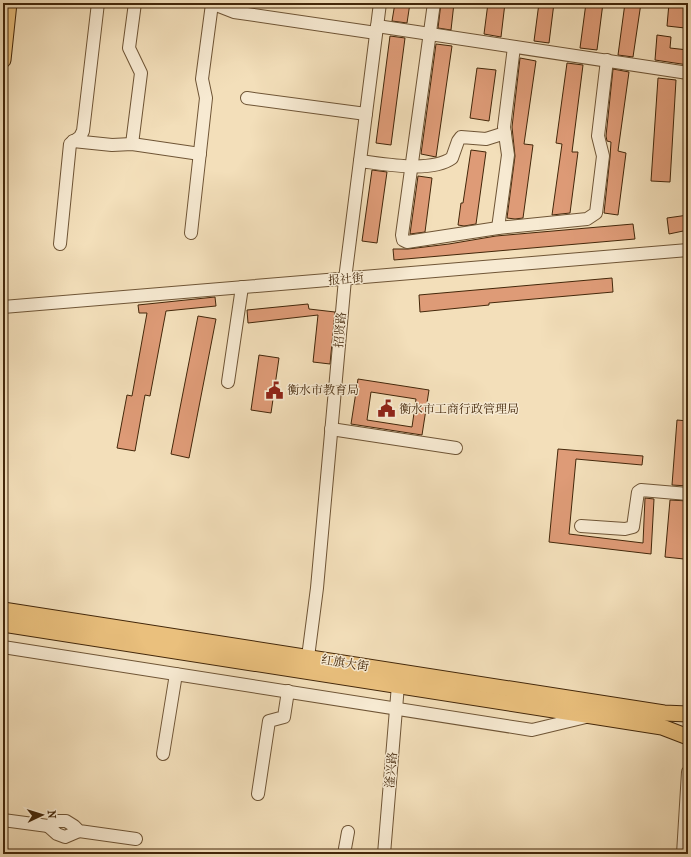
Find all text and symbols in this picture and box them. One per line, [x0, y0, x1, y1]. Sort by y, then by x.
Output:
street label: 报社街 [327, 270, 366, 288]
street label: 招贤路 [331, 311, 349, 349]
public building icon: 衡水市教育局 [264, 380, 284, 400]
place label: 衡水市教育局 [287, 383, 359, 397]
public building icon: 衡水市工商行政管理局 [376, 399, 396, 419]
place label: 衡水市工商行政管理局 [399, 402, 519, 416]
street label: 红旗大街 [320, 652, 371, 674]
street label: 滏兴路 [382, 751, 400, 789]
north arrow [22, 795, 62, 835]
text: N [45, 810, 58, 820]

